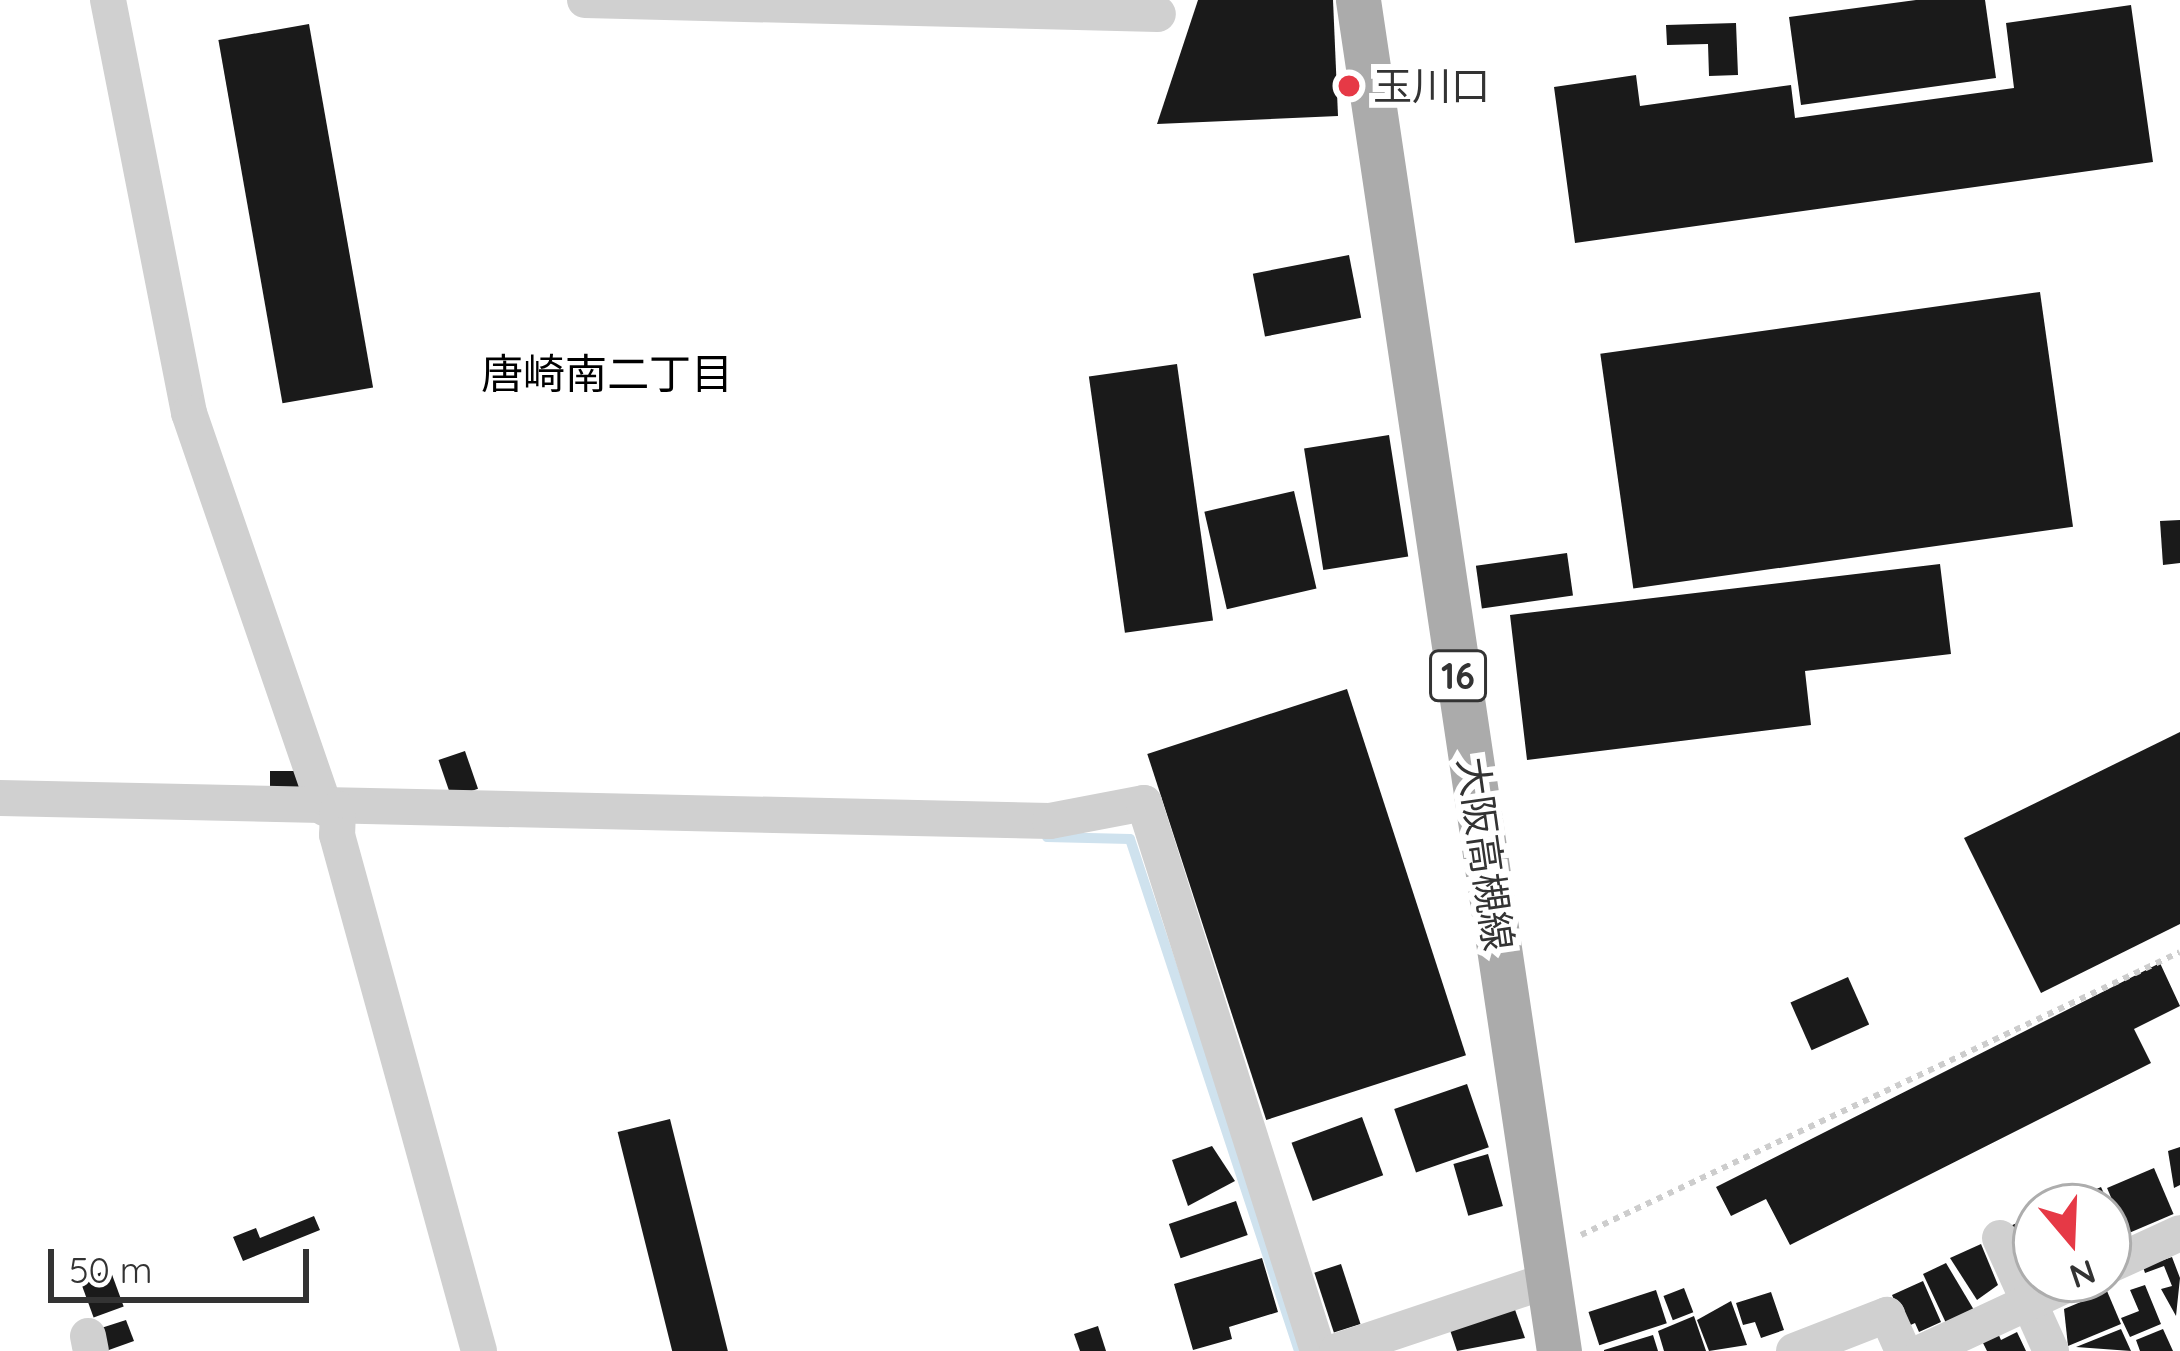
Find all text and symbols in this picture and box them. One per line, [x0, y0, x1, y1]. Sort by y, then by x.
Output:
place label: 玉川口 [1373, 63, 1490, 109]
marker: 玉川口 [1336, 73, 1362, 99]
district label: 唐崎南二丁目 [481, 349, 733, 399]
road number: 16 [1428, 646, 1488, 706]
street label: 大阪高槻線 [1448, 754, 1522, 954]
north arrow [2012, 1183, 2132, 1303]
scale bar [54, 1225, 315, 1299]
text: 50 m [69, 1247, 153, 1292]
text: N [2065, 1251, 2101, 1298]

